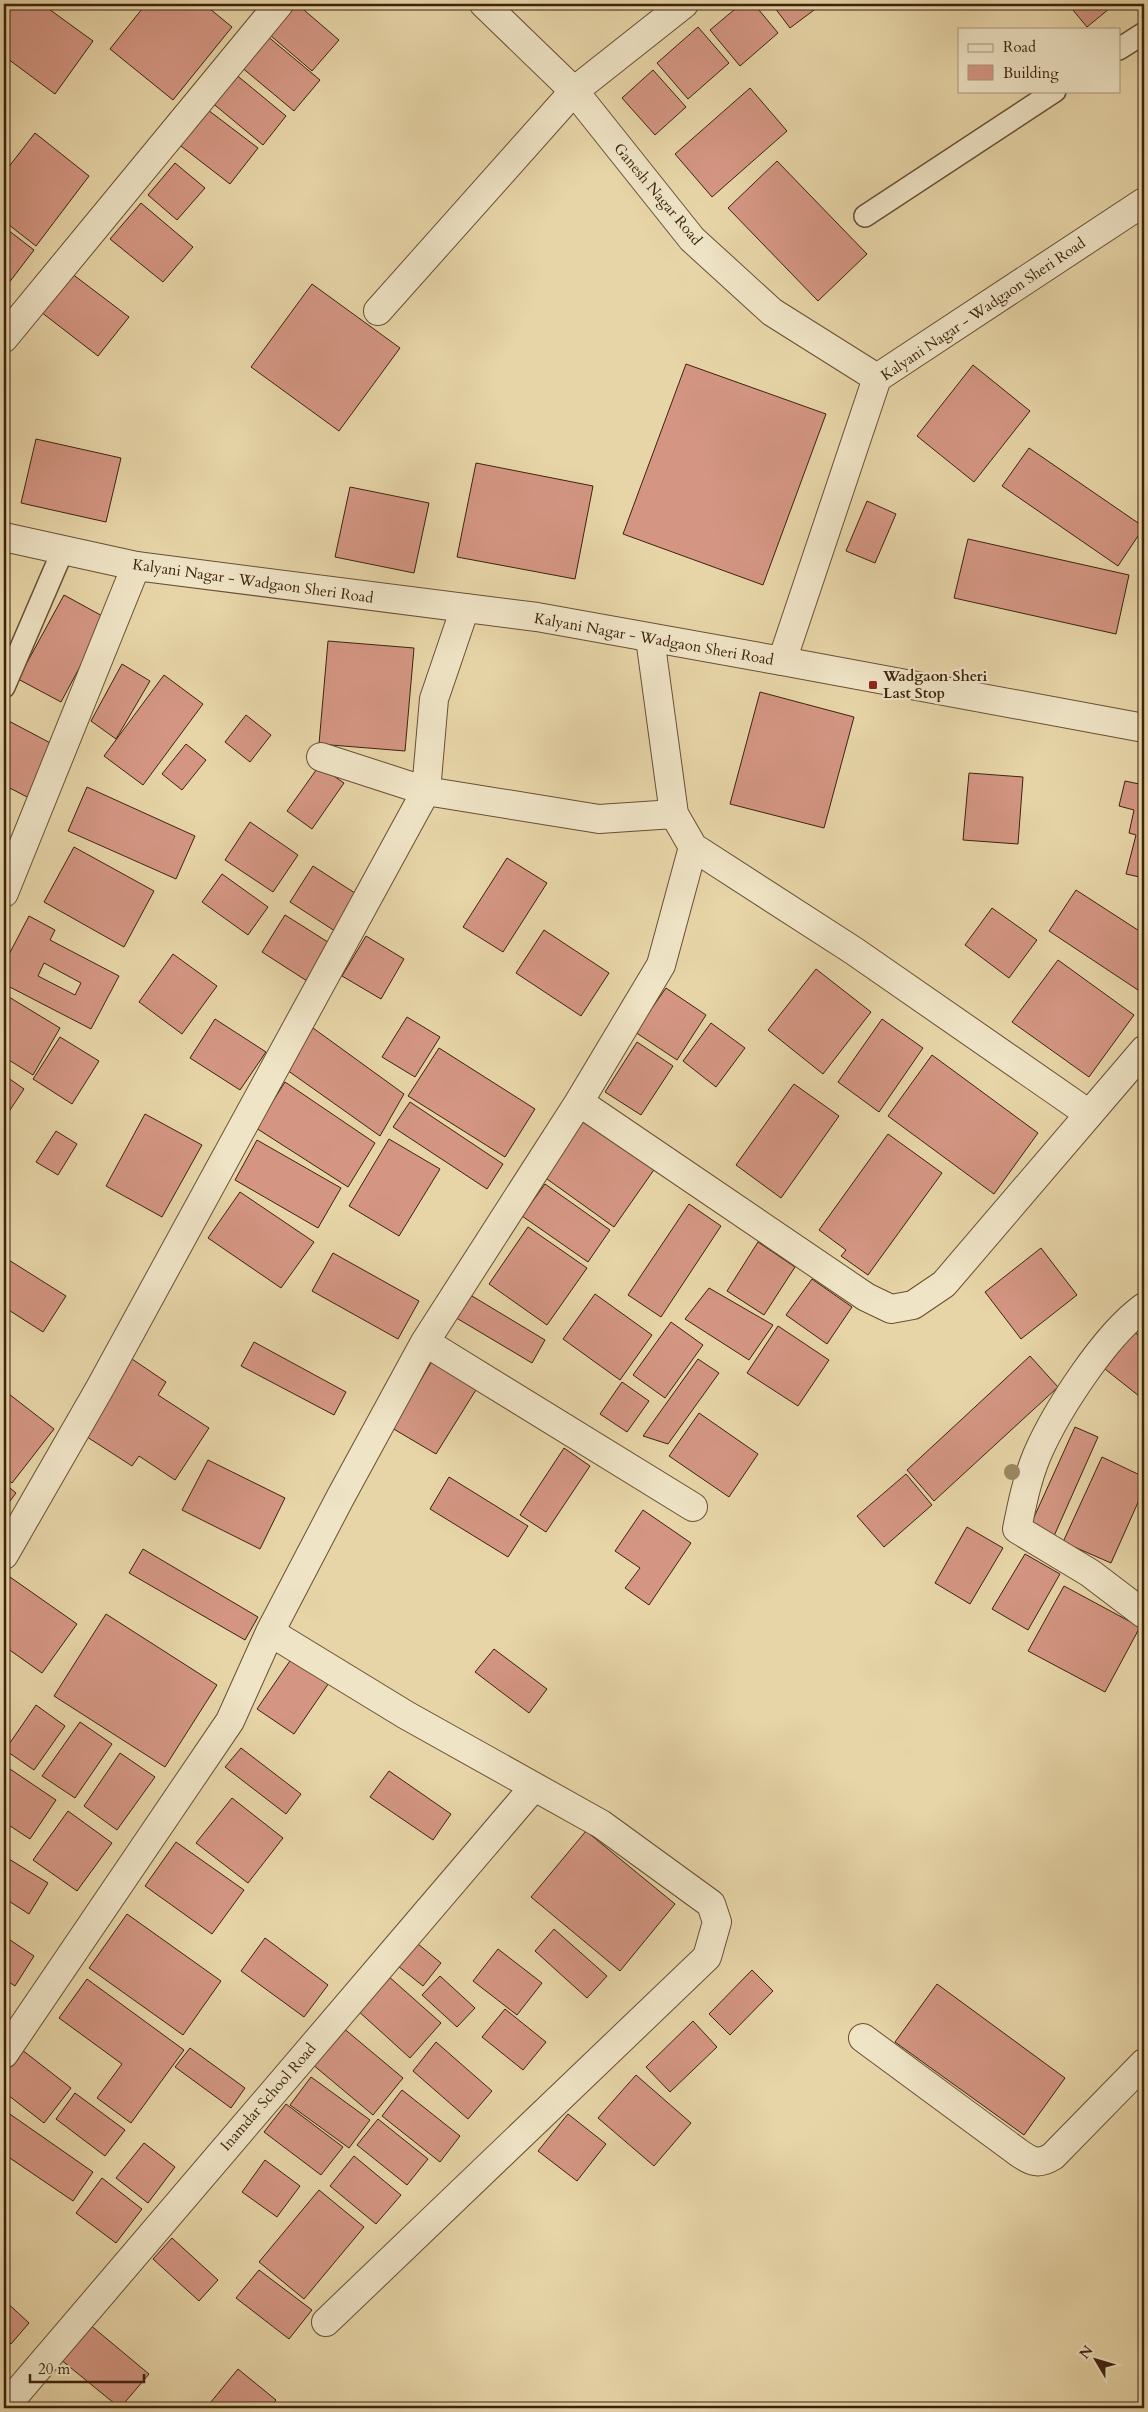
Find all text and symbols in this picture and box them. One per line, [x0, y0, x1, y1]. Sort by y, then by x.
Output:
legend [958, 28, 1120, 92]
text: Road [1003, 37, 1036, 57]
text: Building [1003, 63, 1059, 83]
street label: Ganesh Nagar Road [609, 139, 707, 249]
street label: Kalyani Nagar - Wadgaon Sheri Road [877, 233, 1089, 385]
street label: Kalyani Nagar - Wadgaon Sheri Road [131, 554, 375, 608]
street label: Kalyani Nagar - Wadgaon Sheri Road [533, 608, 775, 670]
place label: Wadgaon Sheri Last Stop [882, 666, 988, 703]
marker: Wadgaon Sheri Last Stop [867, 679, 879, 691]
street label: Inamdar School Road [216, 2039, 320, 2155]
north arrow [1070, 2334, 1120, 2384]
text: N [1075, 2342, 1097, 2363]
scale bar [30, 2352, 144, 2384]
text: 20 m [38, 2359, 70, 2379]

